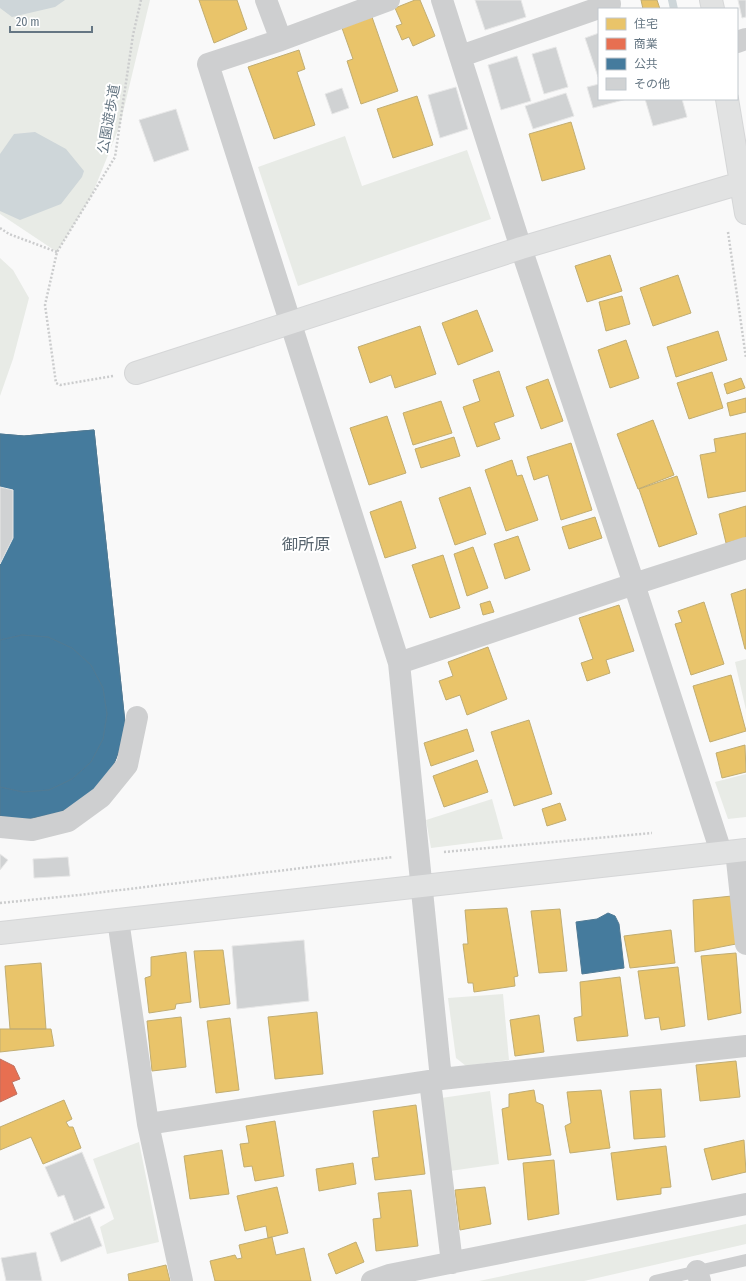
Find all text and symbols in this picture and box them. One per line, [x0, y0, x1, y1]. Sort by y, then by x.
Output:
scale bar [10, 8, 92, 34]
legend [598, 8, 738, 100]
text: 20 m [16, 15, 40, 29]
text: 住宅 [634, 17, 658, 31]
text: 商業 [634, 37, 658, 51]
text: 公共 [634, 57, 658, 71]
text: その他 [634, 77, 670, 91]
street label: 公園遊歩道 [95, 83, 123, 155]
district label: 御所原 [282, 535, 330, 554]

